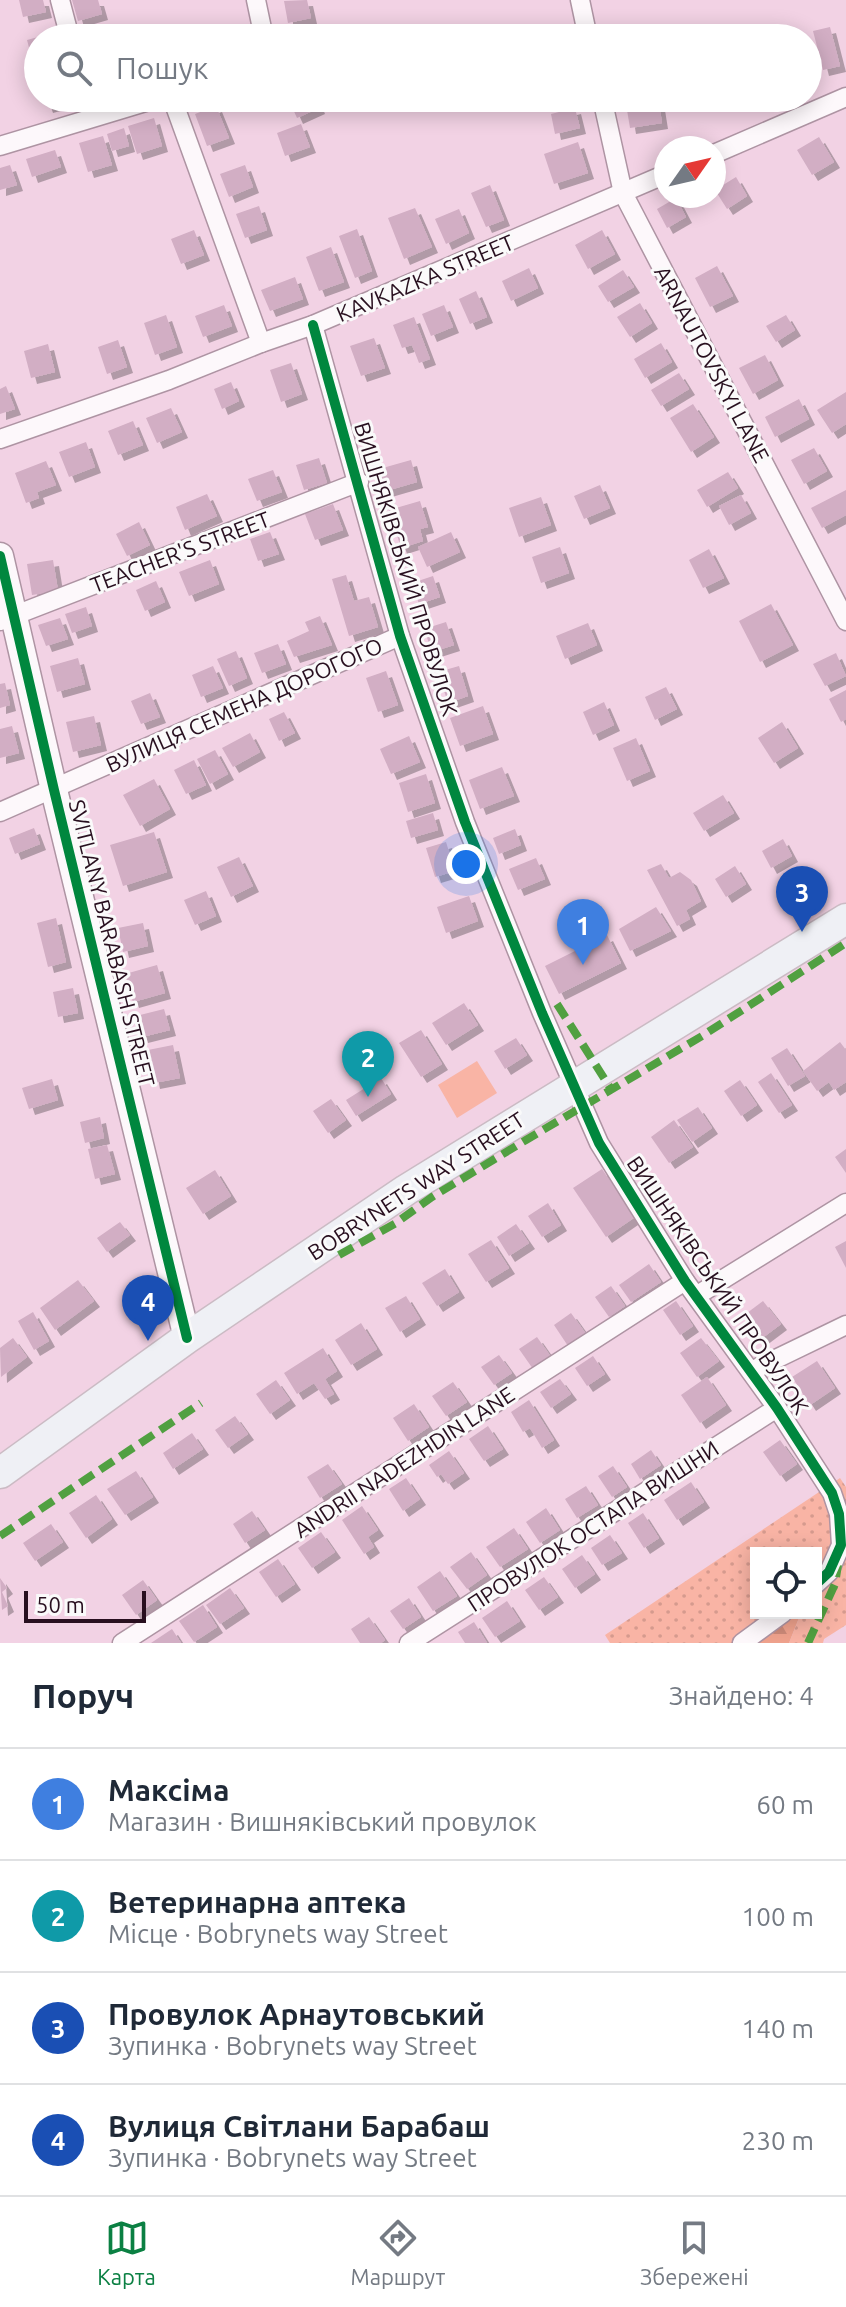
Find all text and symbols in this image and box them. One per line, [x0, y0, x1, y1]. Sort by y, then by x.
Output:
search box [24, 24, 822, 112]
icon: search [52, 46, 96, 90]
text: Пошук [116, 51, 209, 85]
north arrow [654, 136, 726, 208]
street label: KAVKAZKA STREET [332, 229, 517, 326]
street label: ARNAUTOVSKYI LANE [650, 261, 775, 466]
street label: ВИШНЯКІВСЬКИЙ ПРОВУЛОК [350, 419, 463, 719]
street label: TEACHER'S STREET [87, 506, 273, 597]
street label: ВУЛИЦЯ СЕМЕНА ДОРОГОГО [102, 632, 386, 777]
street label: SVITLANY BARABASH STREET [65, 797, 160, 1089]
your location [446, 844, 486, 884]
pin: 3 [776, 866, 828, 932]
pin: 1 [557, 899, 609, 965]
pin: 2 [342, 1031, 394, 1097]
street label: BOBRYNETS WAY STREET [303, 1106, 529, 1265]
street label: ВИШНЯКІВСЬКИЙ ПРОВУЛОК [623, 1151, 815, 1419]
pin: 4 [122, 1275, 174, 1341]
street label: ANDRII NADEZHDIN LANE [289, 1381, 518, 1542]
street label: ПРОВУЛОК ОСТАПА ВИШНИ [463, 1435, 723, 1616]
map controls [750, 1547, 822, 1619]
button: locate [750, 1547, 822, 1619]
scale bar [24, 1587, 146, 1623]
text: 50 m [36, 1592, 85, 1617]
text: Поруч [32, 1676, 134, 1714]
text: Знайдено: 4 [669, 1681, 814, 1710]
text: Максіма [108, 1773, 229, 1807]
text: 1 [51, 1790, 65, 1819]
text: 60 m [756, 1790, 814, 1819]
text: Магазин · Вишняківський провулок [108, 1807, 537, 1836]
text: Ветеринарна аптека [108, 1885, 407, 1919]
text: 2 [51, 1902, 65, 1931]
text: 100 m [742, 1902, 814, 1931]
text: Місце · Bobrynets way Street [108, 1919, 448, 1948]
text: Провулок Арнаутовський [108, 1997, 485, 2031]
text: 3 [51, 2014, 65, 2043]
text: 140 m [742, 2014, 814, 2043]
text: Зупинка · Bobrynets way Street [108, 2031, 477, 2060]
text: Вулиця Світлани Барабаш [108, 2109, 490, 2143]
text: 4 [51, 2126, 65, 2155]
text: 230 m [742, 2126, 814, 2155]
text: Зупинка · Bobrynets way Street [108, 2143, 477, 2172]
tab: Карта [97, 2216, 156, 2289]
tab: Маршрут [351, 2216, 445, 2289]
tab: Збережені [640, 2216, 749, 2289]

